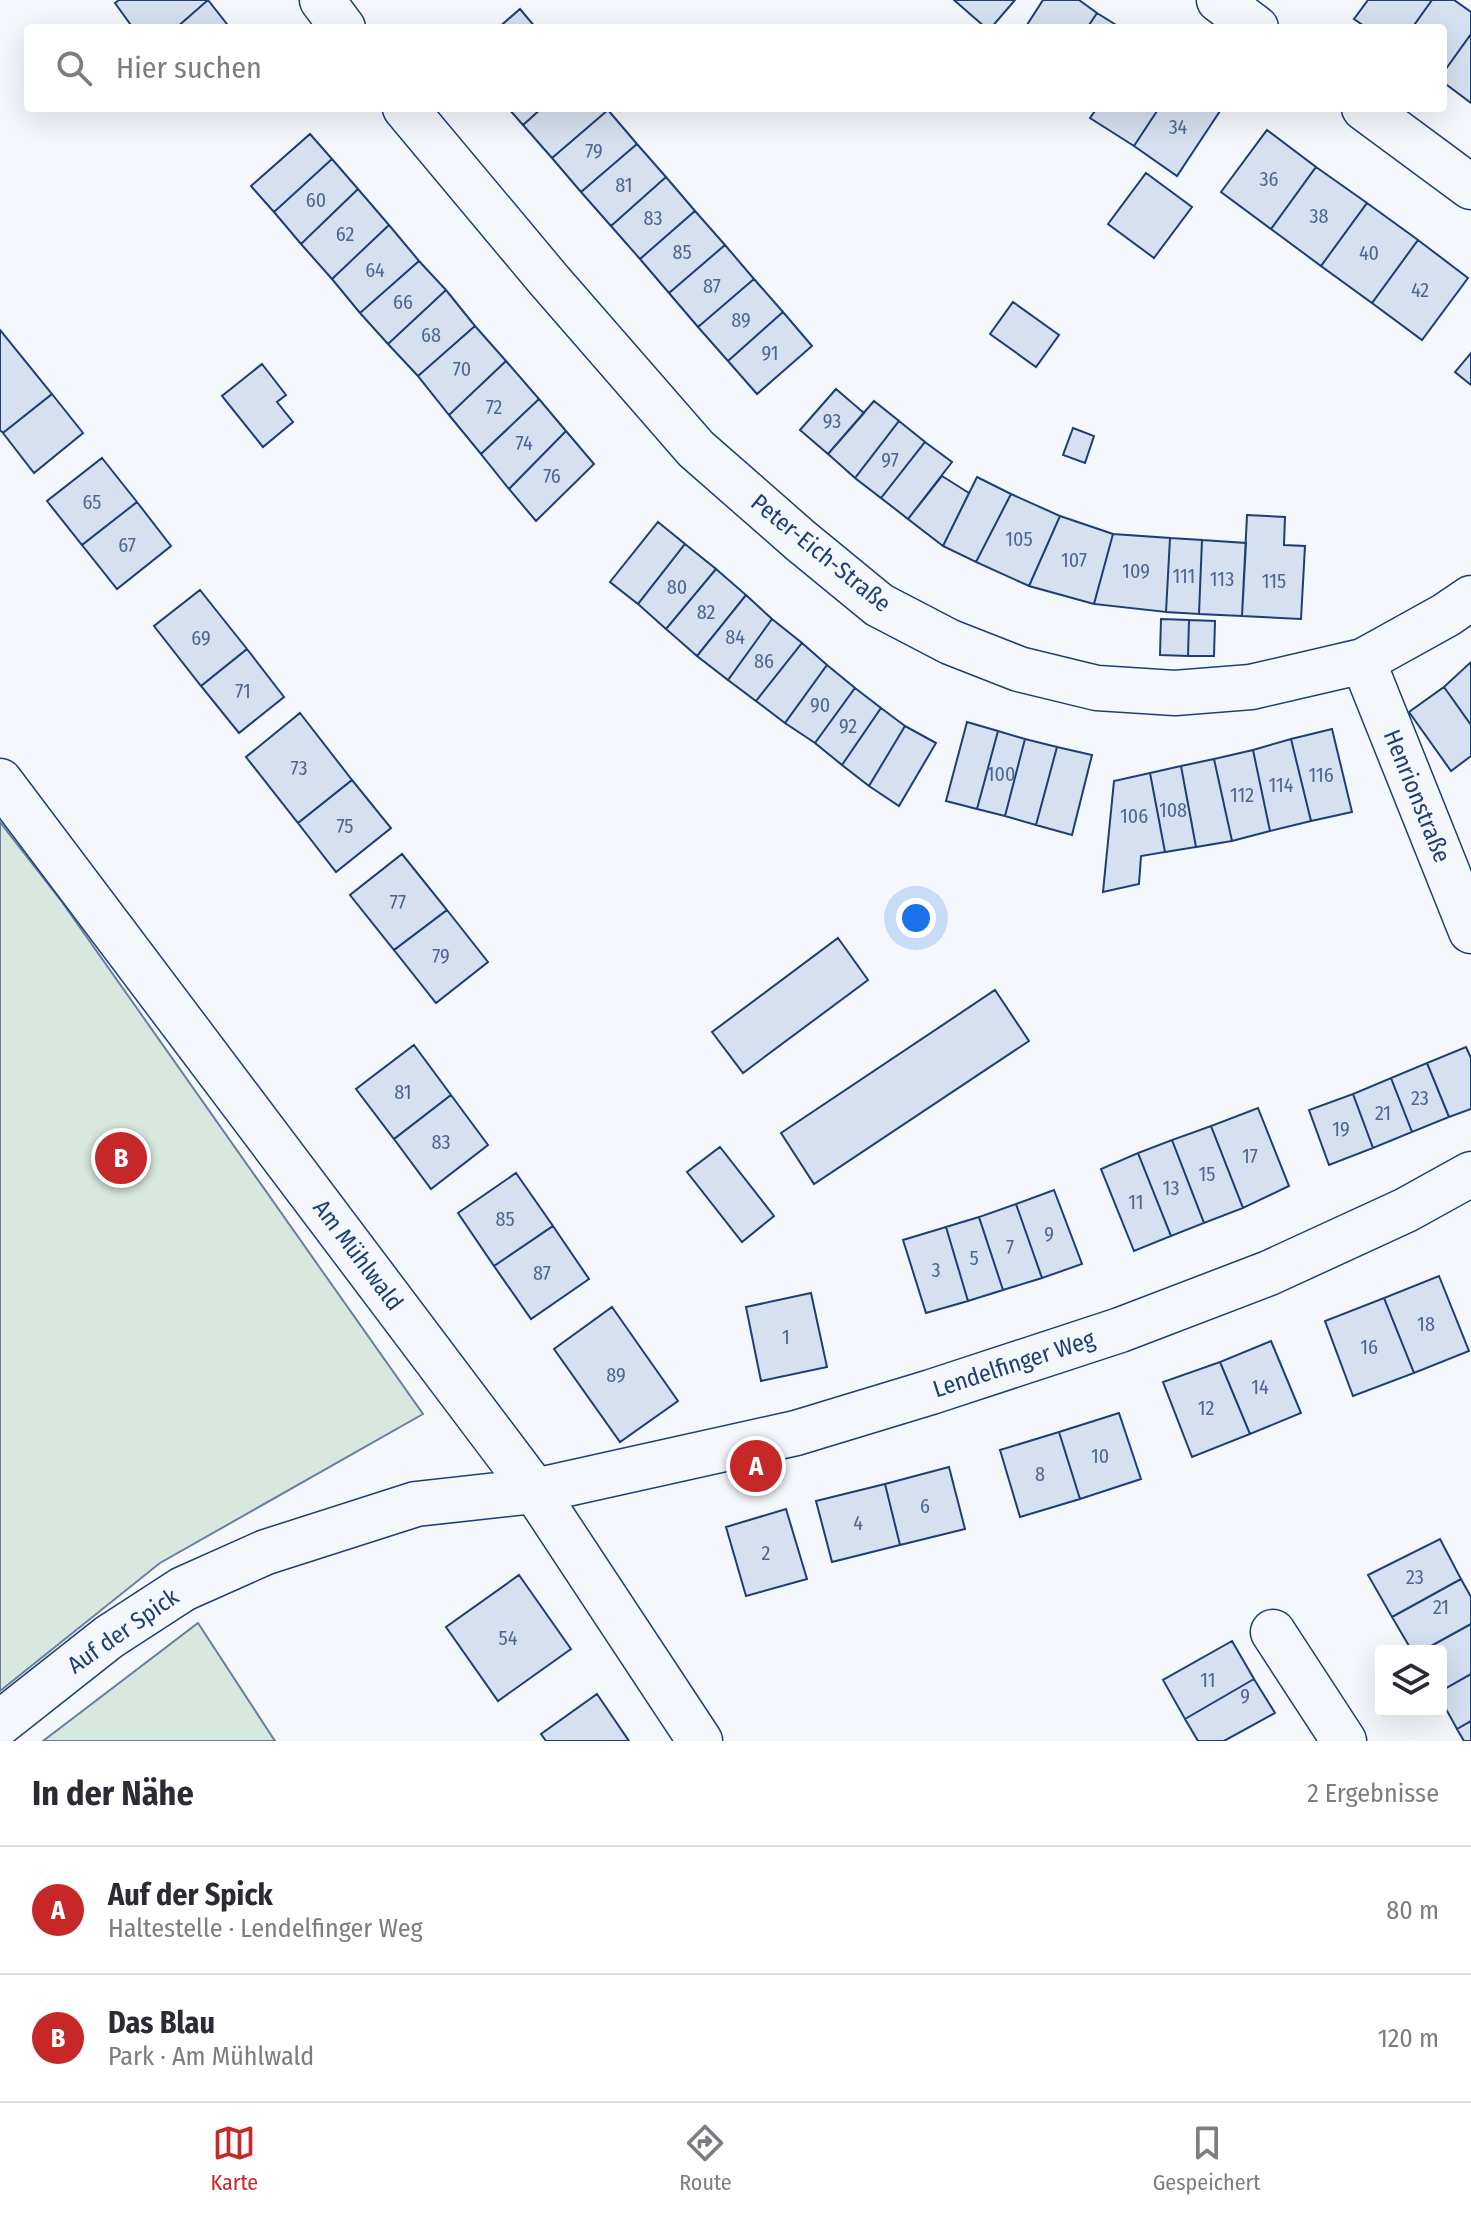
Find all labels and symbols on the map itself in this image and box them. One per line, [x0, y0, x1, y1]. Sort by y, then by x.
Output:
house number: 34 [1169, 115, 1188, 139]
house number: 79 [585, 139, 603, 163]
house number: 36 [1260, 167, 1279, 191]
house number: 81 [615, 173, 633, 197]
house number: 60 [306, 188, 326, 212]
house number: 38 [1309, 204, 1329, 228]
house number: 83 [643, 206, 663, 230]
house number: 62 [336, 222, 354, 246]
house number: 85 [672, 240, 692, 264]
house number: 40 [1359, 241, 1379, 265]
house number: 64 [365, 258, 385, 282]
house number: 87 [703, 274, 721, 298]
house number: 42 [1411, 278, 1429, 302]
house number: 66 [393, 290, 413, 314]
house number: 89 [731, 308, 751, 332]
house number: 68 [421, 323, 441, 347]
house number: 91 [761, 341, 779, 365]
house number: 70 [453, 357, 471, 381]
house number: 72 [486, 395, 503, 419]
house number: 93 [823, 409, 841, 433]
house number: 74 [515, 431, 533, 455]
house number: 97 [881, 448, 899, 472]
house number: 76 [543, 464, 561, 488]
street label: Peter-Eich-Straße [746, 488, 896, 618]
house number: 65 [83, 490, 102, 514]
house number: 105 [1005, 527, 1033, 551]
house number: 67 [118, 533, 136, 557]
house number: 107 [1061, 548, 1087, 572]
house number: 109 [1122, 559, 1150, 583]
house number: 111 [1173, 564, 1195, 588]
house number: 113 [1210, 567, 1234, 591]
house number: 115 [1262, 569, 1286, 593]
house number: 80 [667, 575, 687, 599]
house number: 82 [697, 600, 716, 624]
house number: 84 [725, 625, 745, 649]
house number: 69 [191, 626, 211, 650]
house number: 86 [754, 649, 774, 673]
house number: 71 [235, 679, 251, 703]
house number: 90 [810, 693, 830, 717]
house number: 92 [839, 714, 857, 738]
street label: Henrionstraße [1378, 725, 1456, 867]
house number: 73 [291, 756, 307, 780]
house number: 100 [987, 762, 1015, 786]
house number: 116 [1308, 763, 1334, 787]
house number: 114 [1269, 773, 1294, 797]
house number: 112 [1230, 783, 1254, 807]
house number: 108 [1159, 798, 1187, 822]
house number: 106 [1120, 804, 1148, 828]
house number: 75 [337, 814, 354, 838]
house number: 77 [390, 890, 406, 914]
your location [896, 898, 936, 938]
house number: 79 [432, 944, 450, 968]
house number: 81 [394, 1080, 412, 1104]
house number: 23 [1411, 1086, 1429, 1110]
house number: 21 [1375, 1101, 1391, 1125]
house number: 19 [1332, 1117, 1350, 1141]
pin: B [95, 1128, 147, 1188]
house number: 83 [431, 1130, 451, 1154]
house number: 17 [1242, 1144, 1258, 1168]
house number: 15 [1199, 1162, 1215, 1186]
house number: 13 [1163, 1176, 1179, 1200]
house number: 11 [1128, 1190, 1144, 1214]
street label: Am Mühlwald [307, 1194, 409, 1316]
house number: 85 [495, 1207, 515, 1231]
house number: 9 [1044, 1222, 1054, 1246]
house number: 7 [1006, 1235, 1014, 1259]
house number: 5 [969, 1246, 979, 1270]
house number: 3 [931, 1258, 941, 1282]
house number: 87 [533, 1261, 551, 1285]
house number: 18 [1417, 1312, 1435, 1336]
street label: Lendelfinger Weg [930, 1324, 1099, 1403]
house number: 1 [782, 1325, 790, 1349]
house number: 16 [1360, 1335, 1378, 1359]
house number: 89 [606, 1363, 626, 1387]
house number: 14 [1251, 1375, 1269, 1399]
house number: 12 [1198, 1396, 1214, 1420]
pin: A [730, 1436, 782, 1496]
house number: 10 [1091, 1444, 1109, 1468]
house number: 8 [1035, 1462, 1045, 1486]
house number: 6 [920, 1494, 930, 1518]
house number: 4 [853, 1511, 863, 1535]
house number: 2 [762, 1541, 771, 1565]
house number: 23 [1406, 1565, 1424, 1589]
street label: Auf der Spick [62, 1582, 185, 1679]
house number: 21 [1433, 1595, 1449, 1619]
house number: 54 [499, 1626, 518, 1650]
house number: 11 [1200, 1668, 1216, 1692]
house number: 9 [1240, 1684, 1250, 1708]

